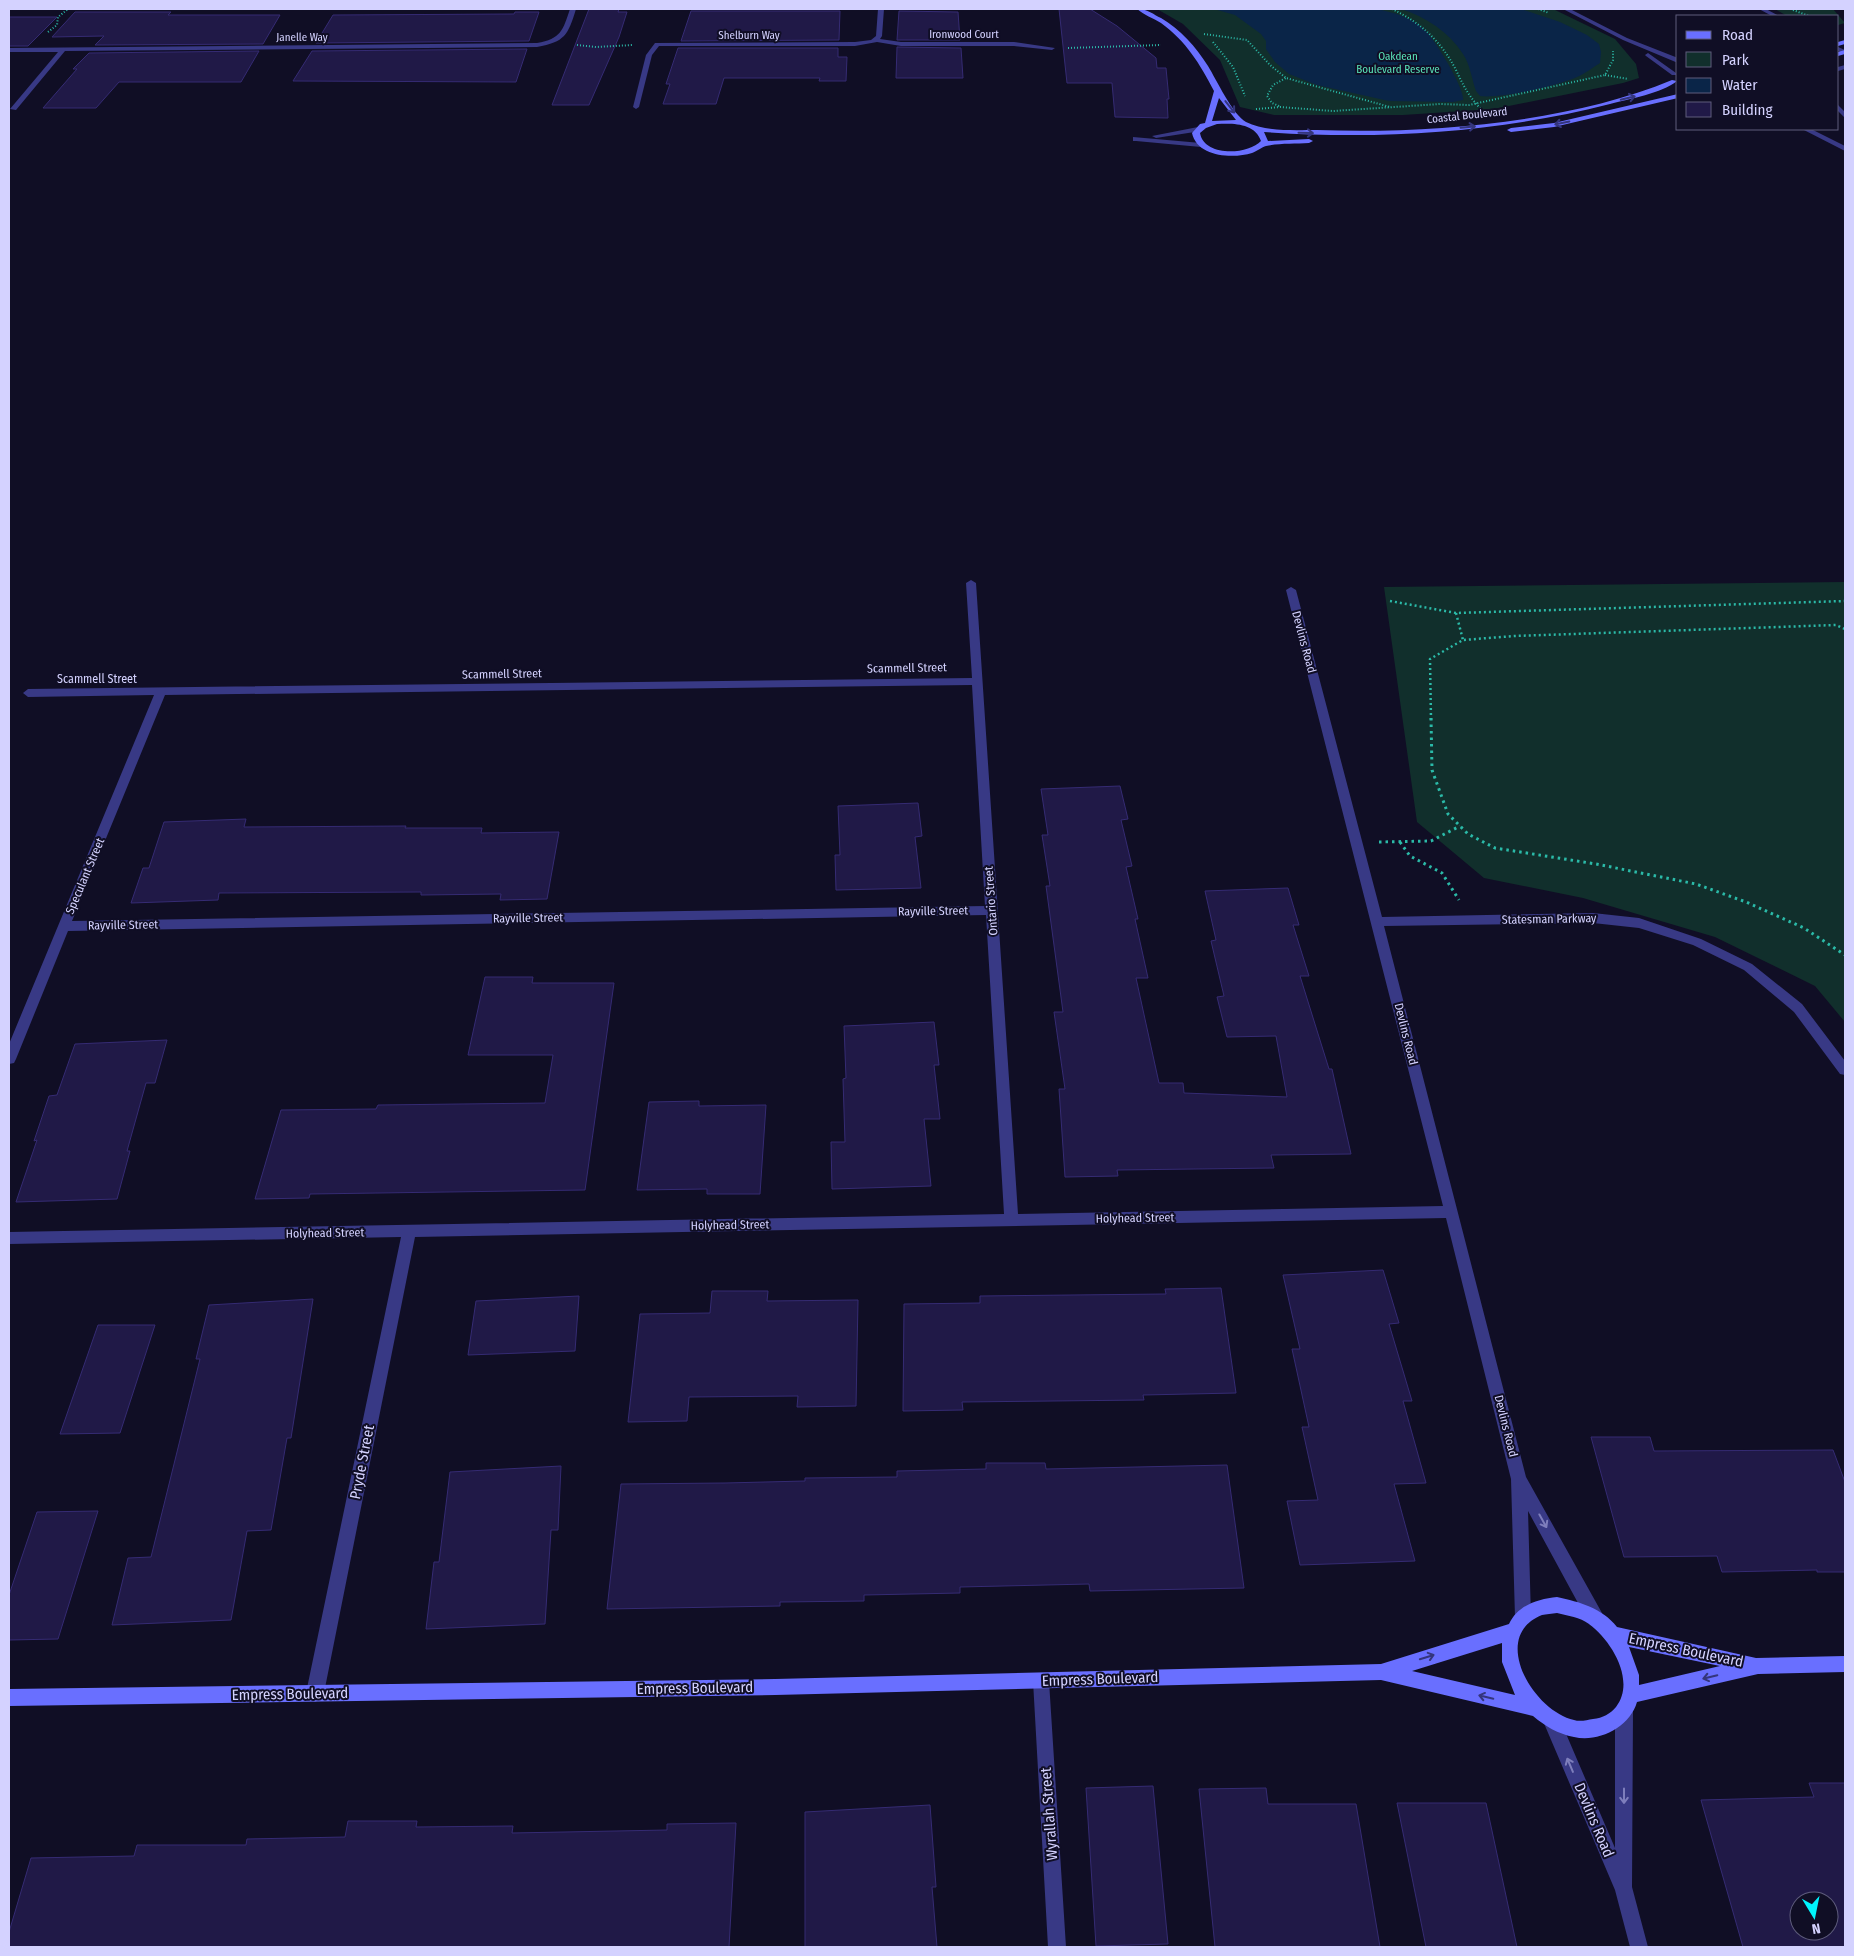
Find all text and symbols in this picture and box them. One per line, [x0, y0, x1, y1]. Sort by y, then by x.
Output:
legend [1676, 15, 1839, 130]
text: Road [1722, 26, 1753, 44]
street label: Ironwood Court [929, 28, 999, 41]
street label: Shelburn Way [718, 29, 780, 42]
street label: Janelle Way [276, 31, 328, 44]
park label: Oakdean Boulevard Reserve [1356, 50, 1440, 76]
text: Park [1722, 51, 1749, 69]
text: Water [1722, 76, 1758, 94]
one-way arrow [1619, 93, 1635, 102]
one-way arrow [1224, 100, 1235, 113]
text: Building [1722, 101, 1773, 119]
street label: Coastal Boulevard [1426, 105, 1508, 126]
one-way arrow [1555, 119, 1571, 128]
one-way arrow [1460, 122, 1476, 131]
one-way arrow [1297, 128, 1313, 137]
street label: Devlins Road [1289, 610, 1319, 674]
street label: Scammell Street [867, 660, 947, 676]
street label: Scammell Street [462, 666, 542, 682]
street label: Scammell Street [57, 672, 137, 686]
street label: Speculant Street [63, 836, 107, 916]
street label: Ontario Street [982, 866, 1000, 936]
street label: Rayville Street [898, 903, 968, 919]
street label: Rayville Street [493, 910, 563, 926]
street label: Statesman Parkway [1501, 911, 1597, 927]
street label: Rayville Street [88, 917, 158, 933]
street label: Devlins Road [1392, 1001, 1420, 1067]
street label: Holyhead Street [1095, 1210, 1175, 1226]
street label: Holyhead Street [690, 1217, 770, 1233]
street label: Holyhead Street [285, 1225, 365, 1241]
street label: Devlins Road [1492, 1393, 1520, 1459]
street label: Pryde Street [346, 1423, 378, 1501]
one-way arrow [1538, 1514, 1548, 1528]
street label: Empress Boulevard [1627, 1629, 1745, 1671]
one-way arrow [1419, 1652, 1435, 1662]
street label: Empress Boulevard [1041, 1668, 1159, 1690]
one-way arrow [1703, 1673, 1719, 1682]
street label: Empress Boulevard [637, 1678, 753, 1698]
street label: Empress Boulevard [232, 1684, 348, 1704]
one-way arrow [1479, 1692, 1495, 1701]
one-way arrow [1565, 1758, 1575, 1773]
street label: Wyrallah Street [1037, 1767, 1061, 1861]
street label: Devlins Road [1570, 1780, 1618, 1860]
one-way arrow [1619, 1787, 1629, 1803]
north arrow [1789, 1891, 1839, 1941]
text: N [1811, 1919, 1822, 1937]

